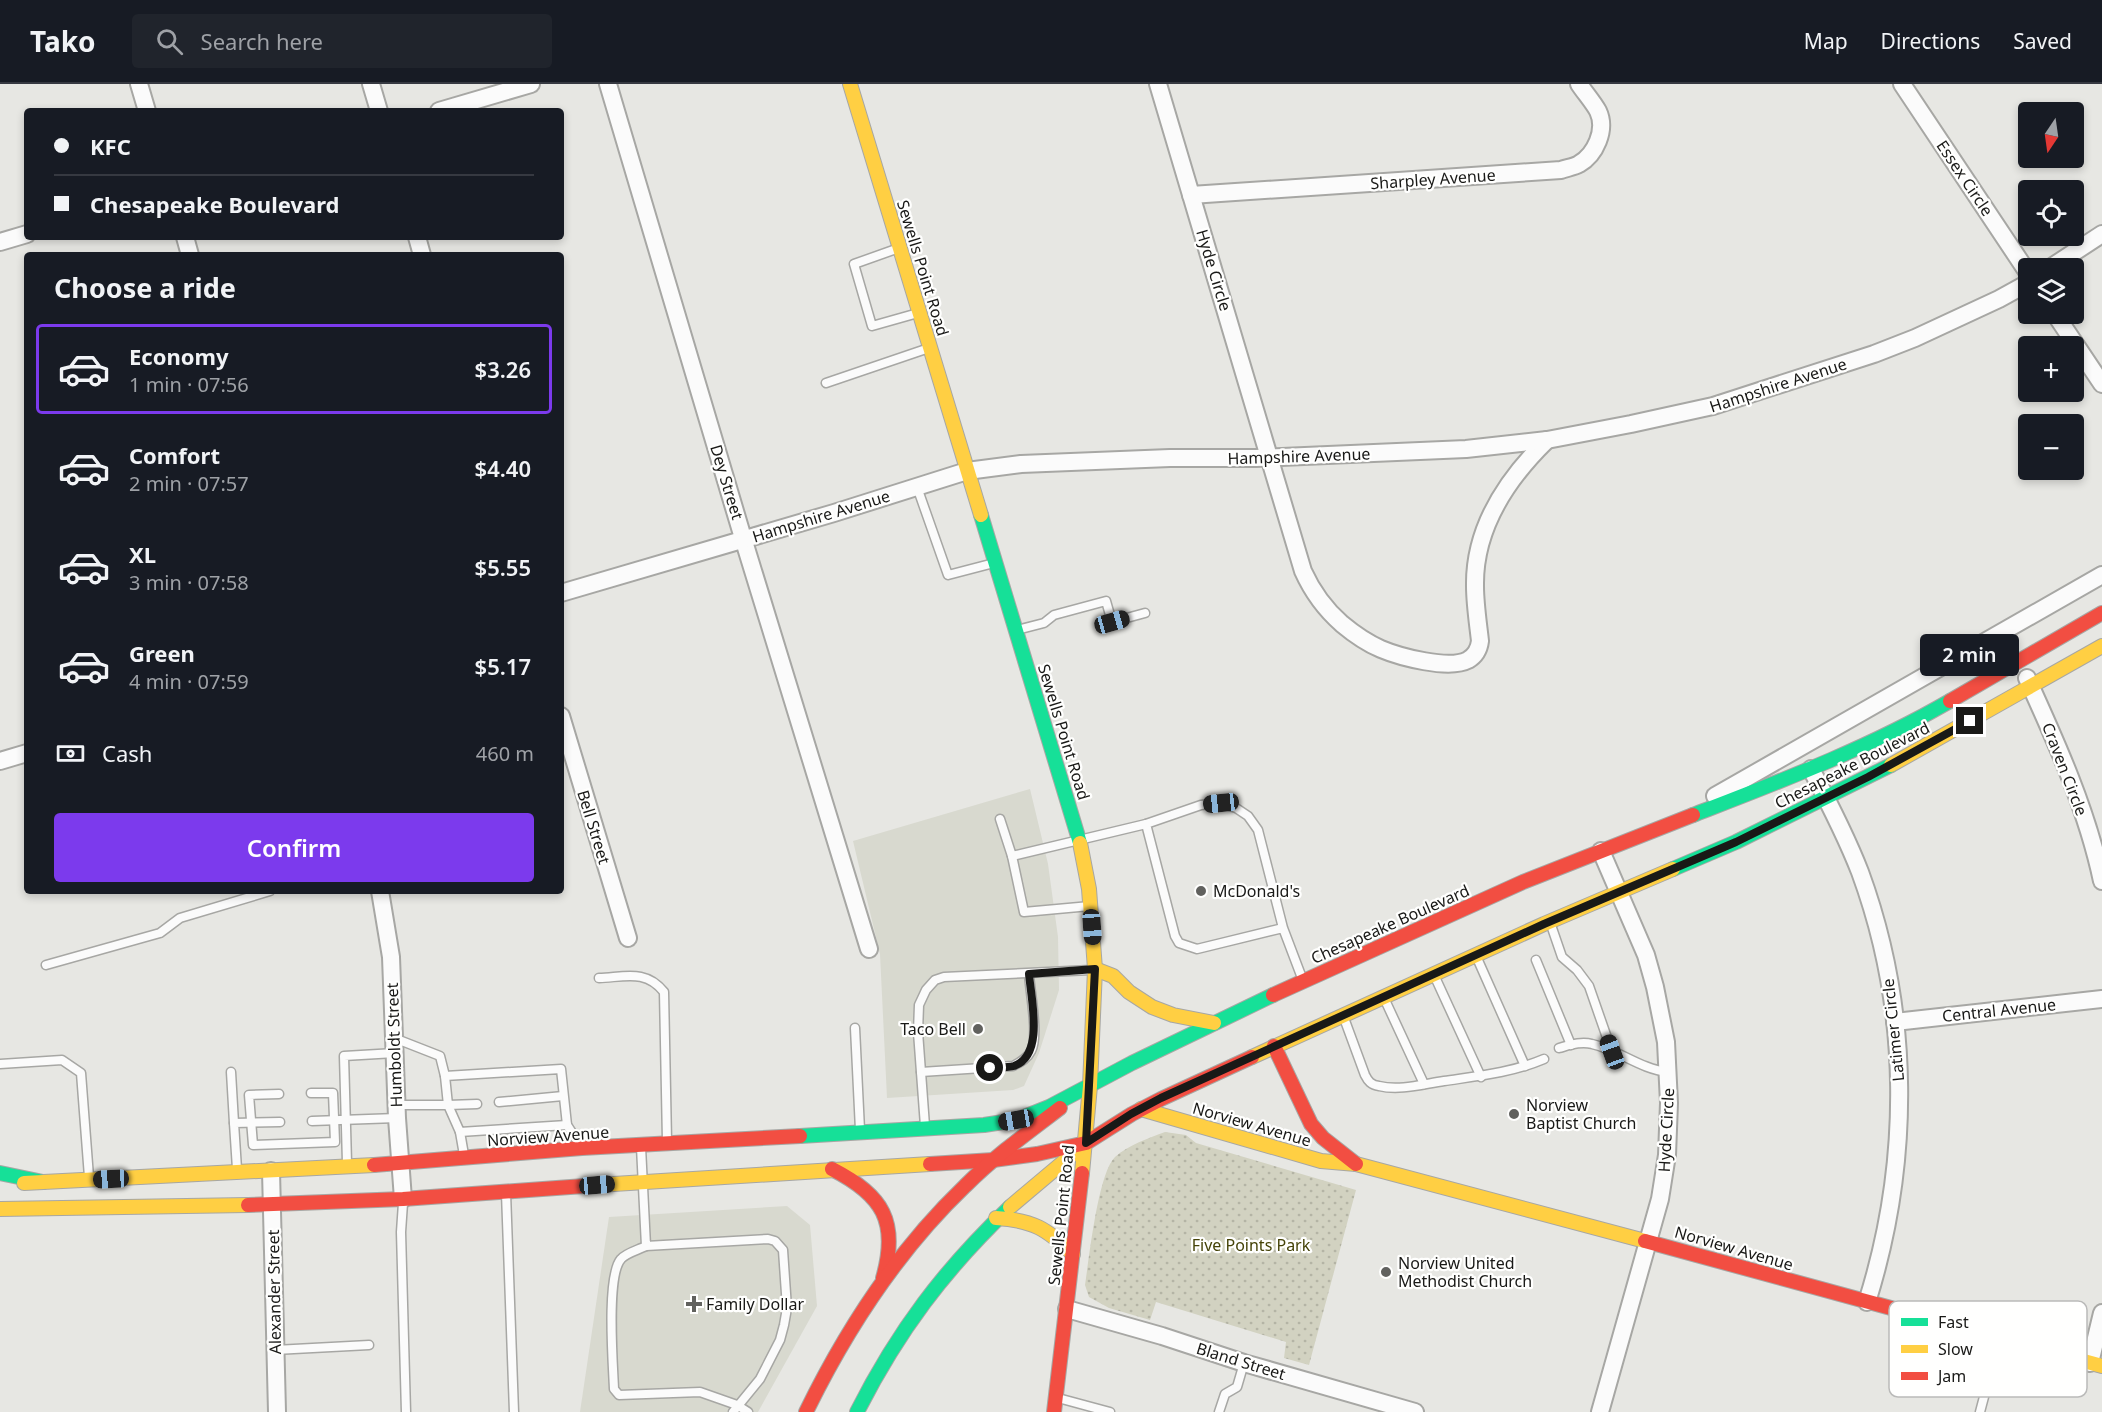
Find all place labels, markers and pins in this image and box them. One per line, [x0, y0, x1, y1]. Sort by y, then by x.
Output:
place label: McDonald's [1213, 880, 1300, 902]
marker: McDonald's [1194, 884, 1208, 898]
place label: Taco Bell [900, 1018, 966, 1040]
marker: Taco Bell [971, 1022, 985, 1036]
place label: Norview Baptist Church [1526, 1094, 1636, 1134]
marker: Norview Baptist Church [1507, 1107, 1521, 1121]
place label: Norview United Methodist Church [1398, 1252, 1532, 1292]
marker: Norview United Methodist Church [1379, 1265, 1393, 1279]
place label: Family Dollar [706, 1293, 804, 1315]
marker: Family Dollar [687, 1297, 701, 1311]

